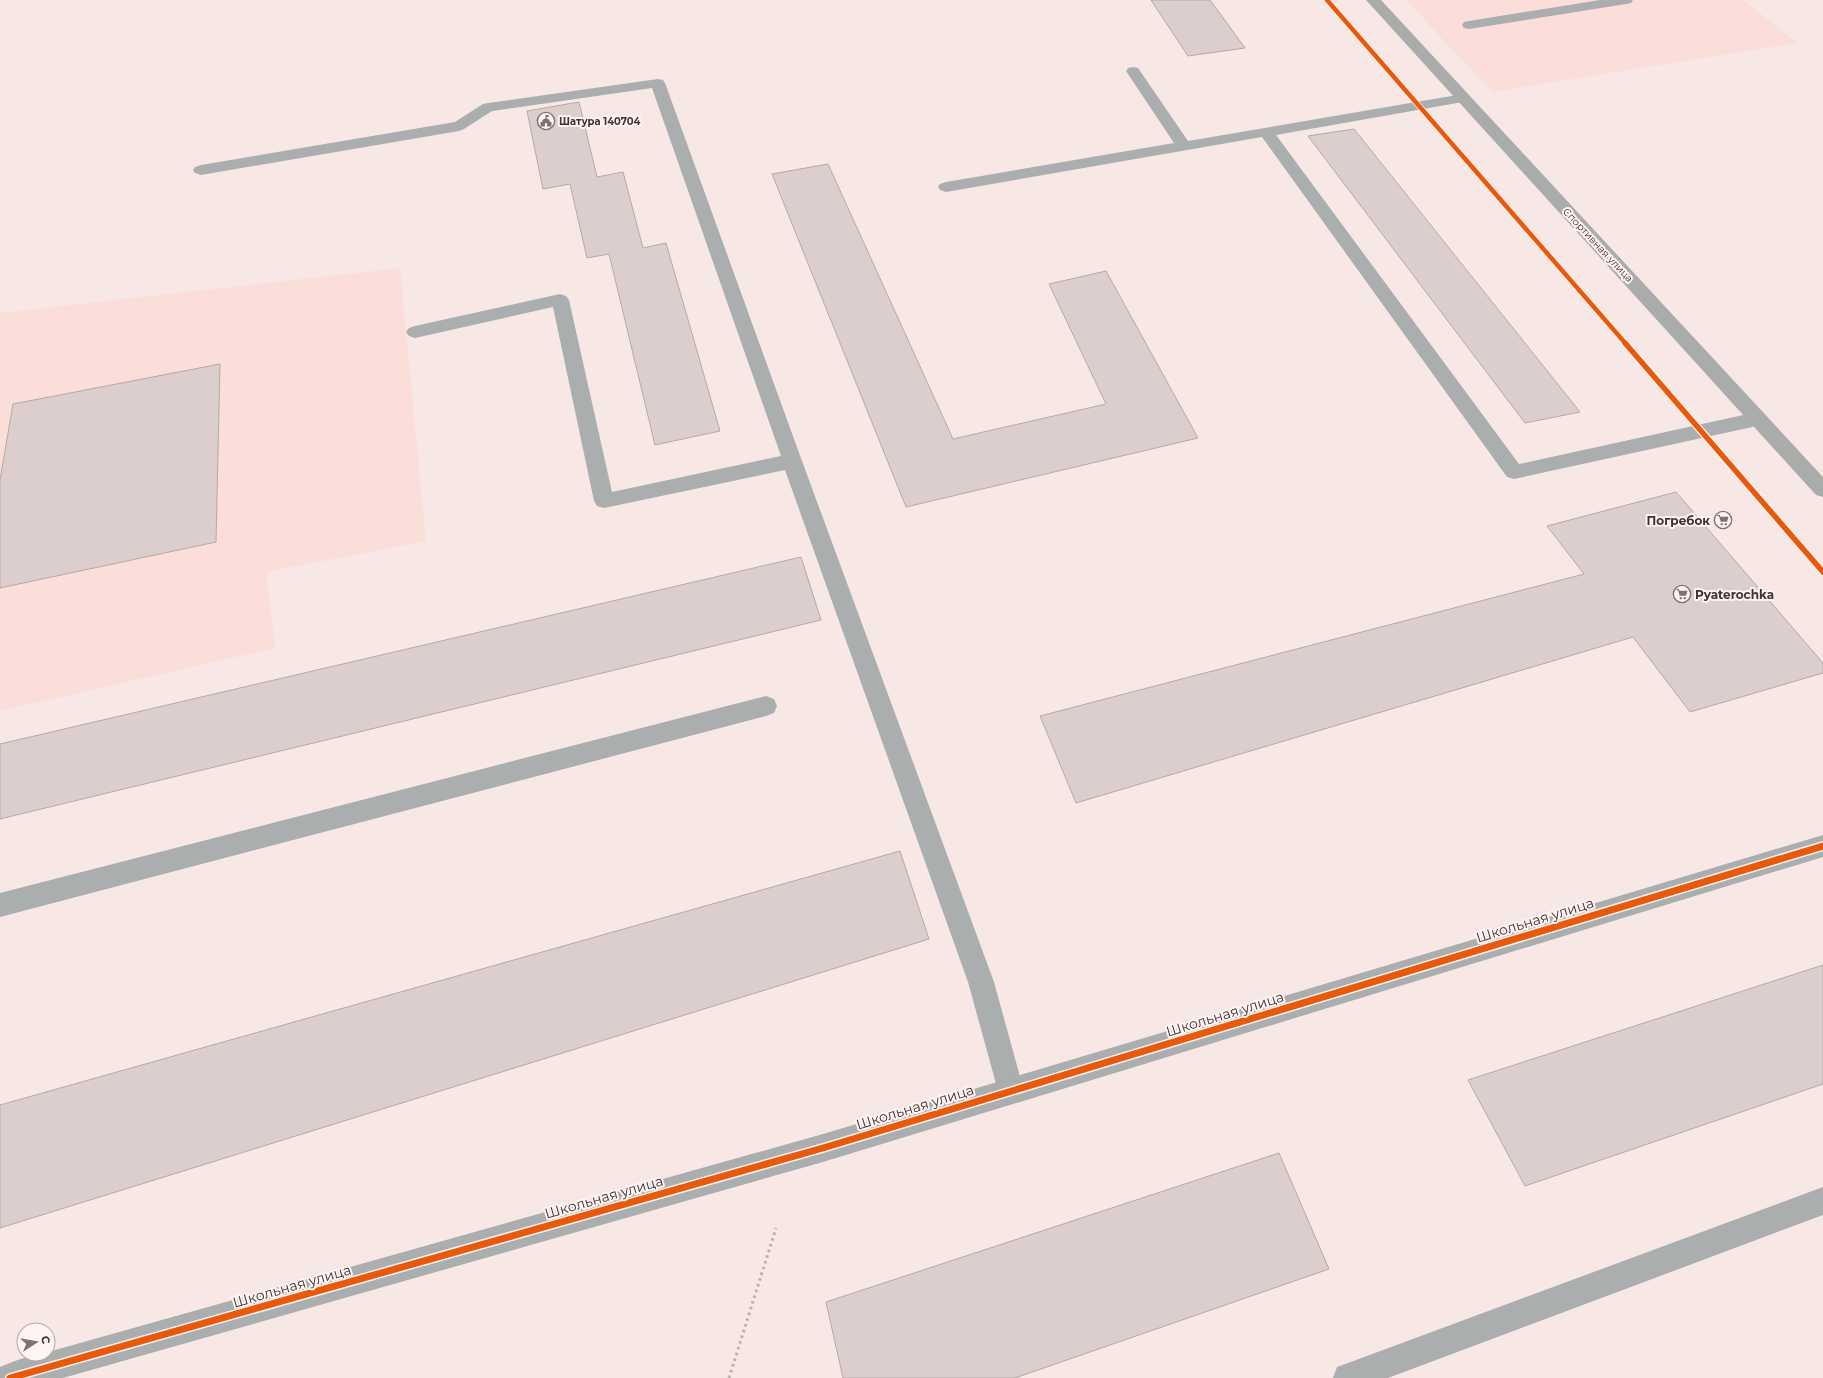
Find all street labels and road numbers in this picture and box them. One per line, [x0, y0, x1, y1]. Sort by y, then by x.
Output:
street label: Спортивная улица [1560, 205, 1636, 285]
street label: Школьная улица [1474, 894, 1596, 946]
street label: Школьная улица [1164, 988, 1286, 1040]
street label: Школьная улица [854, 1081, 976, 1133]
street label: Школьная улица [543, 1171, 665, 1223]
street label: Школьная улица [231, 1260, 353, 1312]

